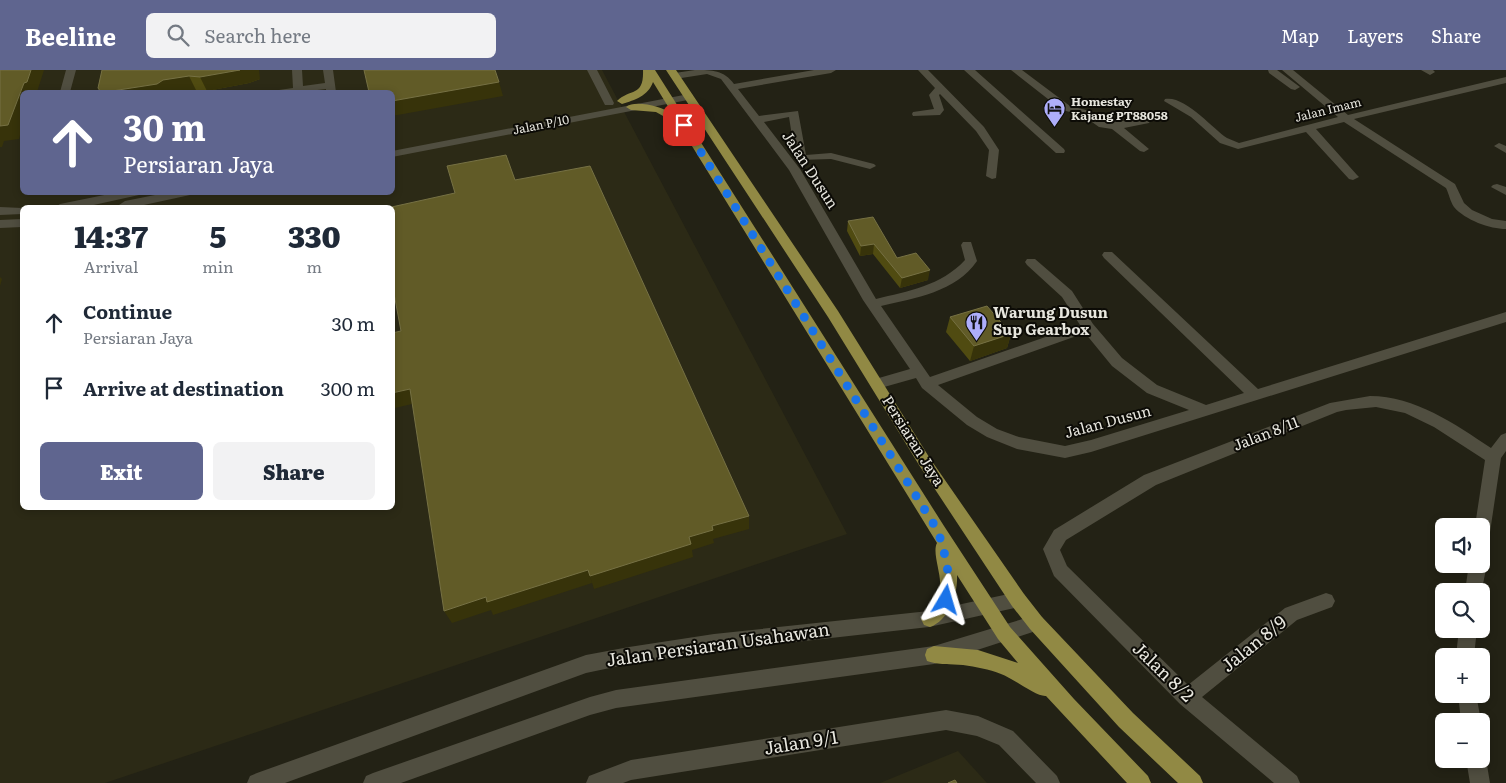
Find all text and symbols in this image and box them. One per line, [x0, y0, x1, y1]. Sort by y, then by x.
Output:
search box [146, 13, 496, 58]
text: Beeline [25, 18, 116, 53]
icon: search [164, 21, 192, 49]
text: Search here [204, 21, 311, 49]
text: Map [1281, 22, 1319, 49]
text: Layers [1347, 22, 1403, 49]
text: Share [1431, 22, 1481, 49]
place label: Homestay Kajang PT88058 [1071, 92, 1168, 124]
street label: Jalan Imam [1293, 92, 1363, 126]
hotel icon: Homestay Kajang PT88058 [1043, 97, 1067, 128]
text: 30 m [123, 100, 206, 152]
pin [663, 104, 705, 146]
icon: ahead [40, 110, 105, 175]
street label: Jalan P/10 [511, 110, 571, 138]
icon: arrive [670, 111, 698, 139]
street label: Jalan Dusun [777, 126, 845, 213]
text: Persiaran Jaya [123, 147, 274, 180]
text: 14:37 [74, 213, 148, 257]
text: 5 [209, 213, 226, 257]
text: 330 [288, 213, 341, 257]
text: Arrival [84, 254, 138, 278]
text: min [202, 254, 234, 278]
text: m [307, 254, 322, 278]
text: Continue [83, 297, 172, 325]
place label: Warung Dusun Sup Gearbox [993, 300, 1109, 340]
icon: ahead [40, 309, 68, 337]
text: 30 m [331, 309, 375, 337]
restaurant icon: Warung Dusun Sup Gearbox [965, 310, 989, 341]
text: Persiaran Jaya [83, 325, 193, 349]
icon: arrive [40, 374, 68, 402]
text: Arrive at destination [83, 374, 284, 402]
text: 300 m [321, 374, 375, 402]
street label: Persiaran Jaya [877, 390, 952, 491]
street label: Jalan Dusun [1062, 398, 1154, 443]
street label: Jalan 8/11 [1229, 410, 1302, 456]
button: Exit [40, 442, 203, 500]
button: Share [213, 442, 375, 500]
map controls [1435, 518, 1490, 768]
button: sound [1435, 518, 1490, 573]
position arrow [919, 573, 971, 625]
button: search [1435, 583, 1490, 638]
street label: Jalan 8/9 [1215, 608, 1292, 678]
street label: Jalan Persiaran Usahawan [604, 614, 831, 673]
street label: Jalan 8/2 [1127, 635, 1201, 707]
button: + [1435, 648, 1490, 703]
button: − [1435, 713, 1490, 768]
street label: Jalan 9/1 [762, 722, 840, 761]

